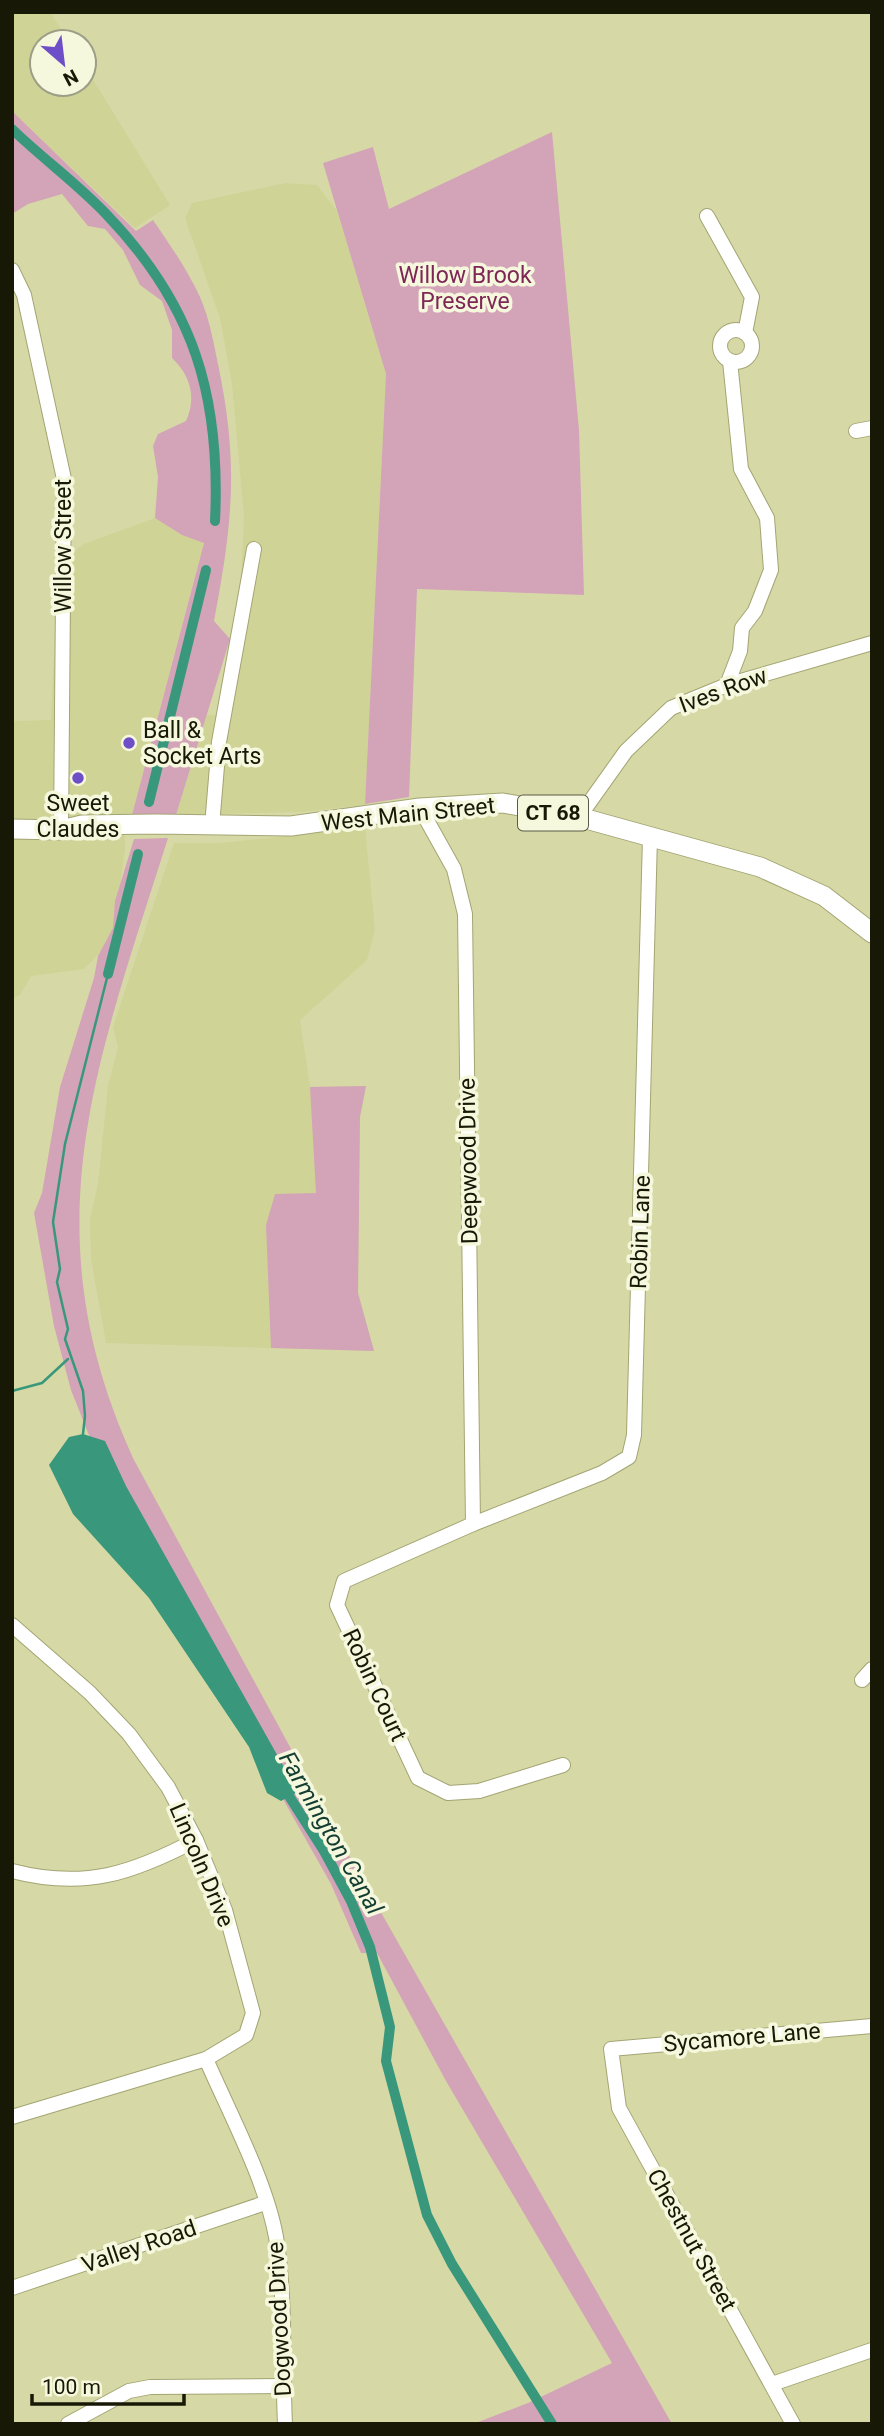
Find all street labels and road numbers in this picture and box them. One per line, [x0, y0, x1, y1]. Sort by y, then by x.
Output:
street label: Willow Street [50, 479, 77, 613]
street label: Ives Row [676, 662, 771, 719]
street label: West Main Street [320, 792, 496, 837]
road number: CT 68 [518, 796, 588, 830]
street label: Deepwood Drive [454, 1078, 483, 1244]
street label: Robin Lane [625, 1175, 656, 1289]
street label: Robin Court [337, 1625, 412, 1746]
street label: Lincoln Drive [163, 1799, 240, 1931]
street label: Sycamore Lane [662, 2017, 822, 2058]
street label: Chestnut Street [641, 2164, 742, 2316]
street label: Valley Road [78, 2214, 200, 2279]
street label: Dogwood Drive [262, 2241, 297, 2397]

